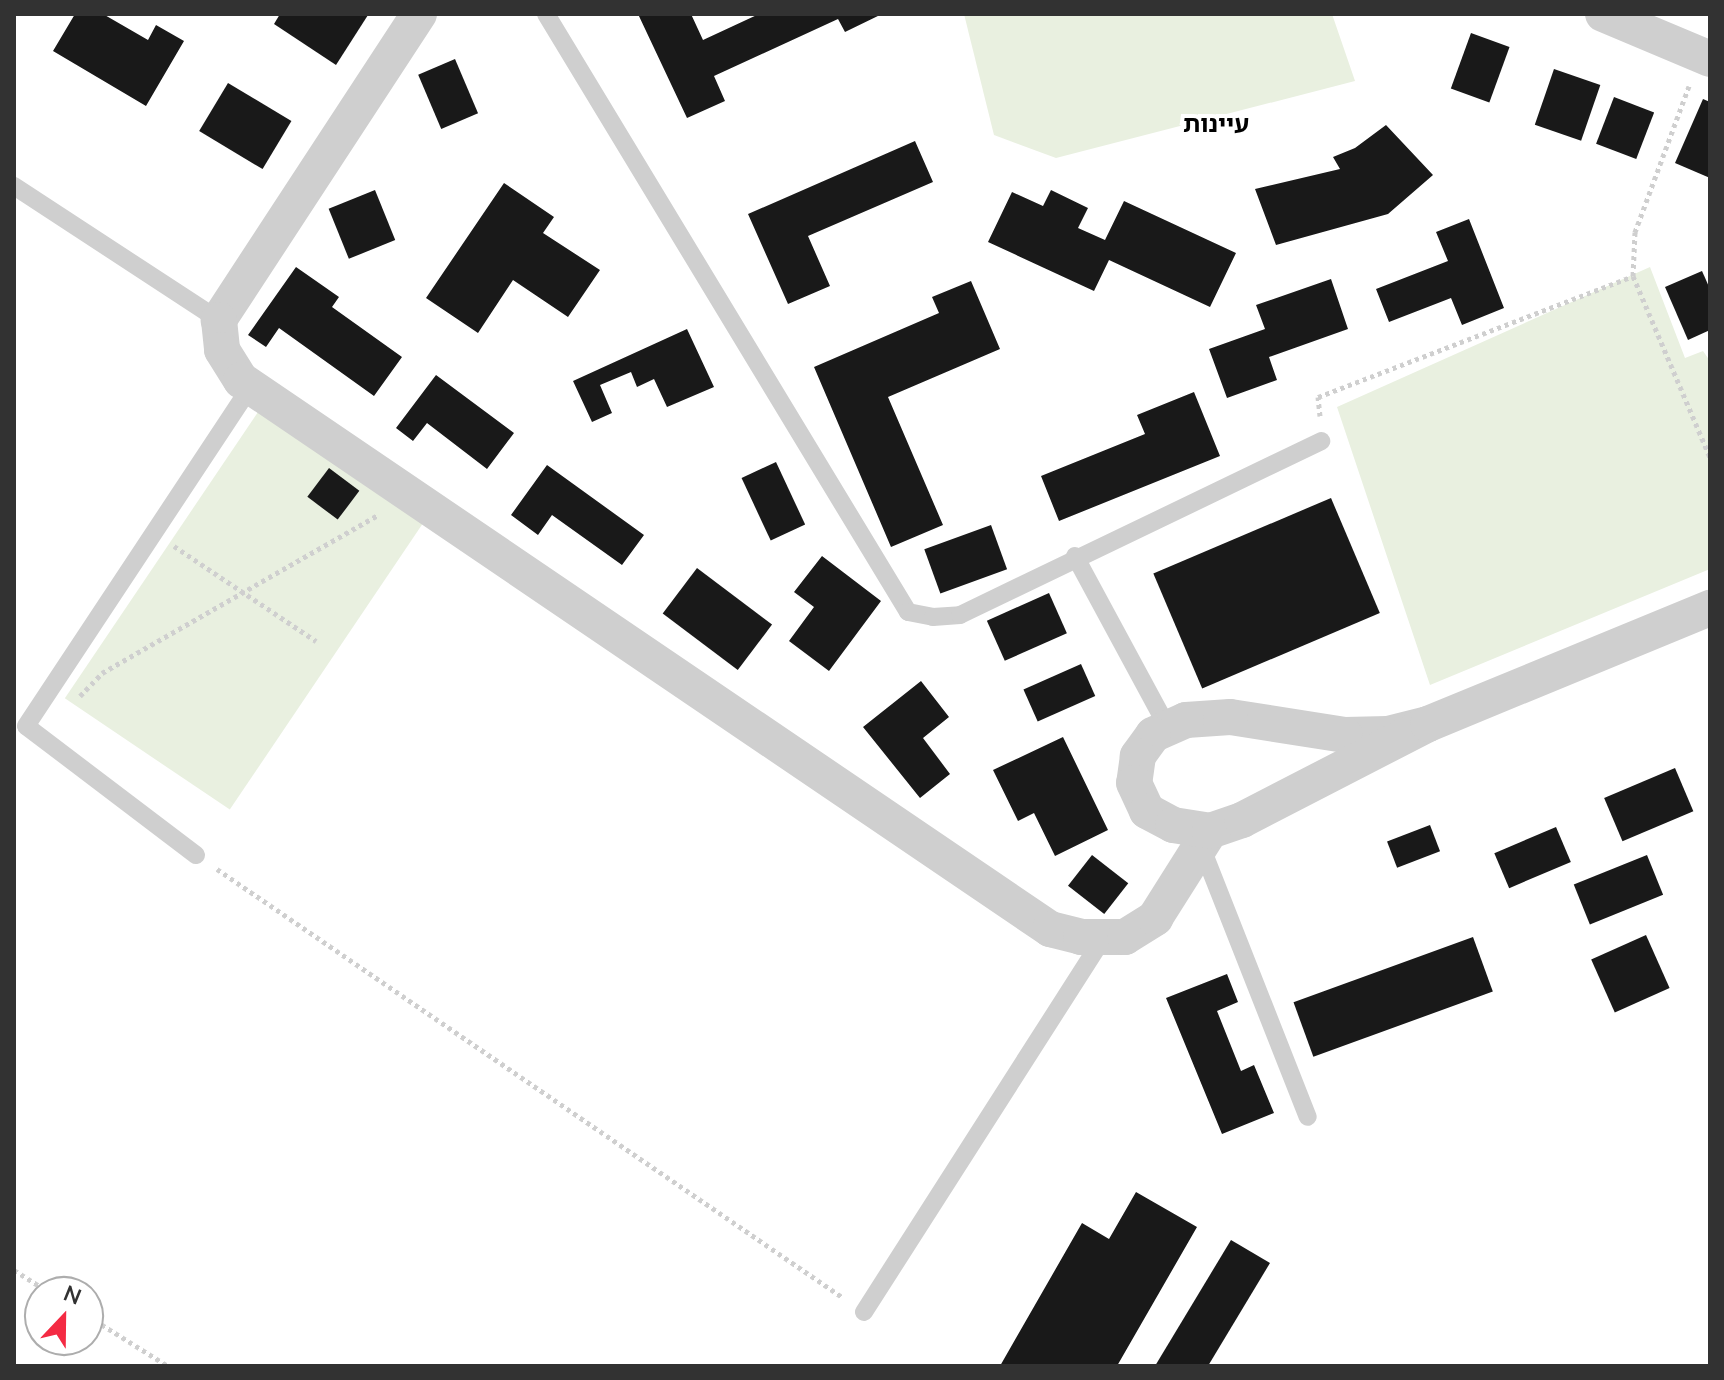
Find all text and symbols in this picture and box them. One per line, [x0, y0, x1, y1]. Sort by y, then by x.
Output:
district label: עיינות [1183, 111, 1249, 139]
north arrow [24, 1276, 104, 1356]
text: N [59, 1279, 85, 1313]

